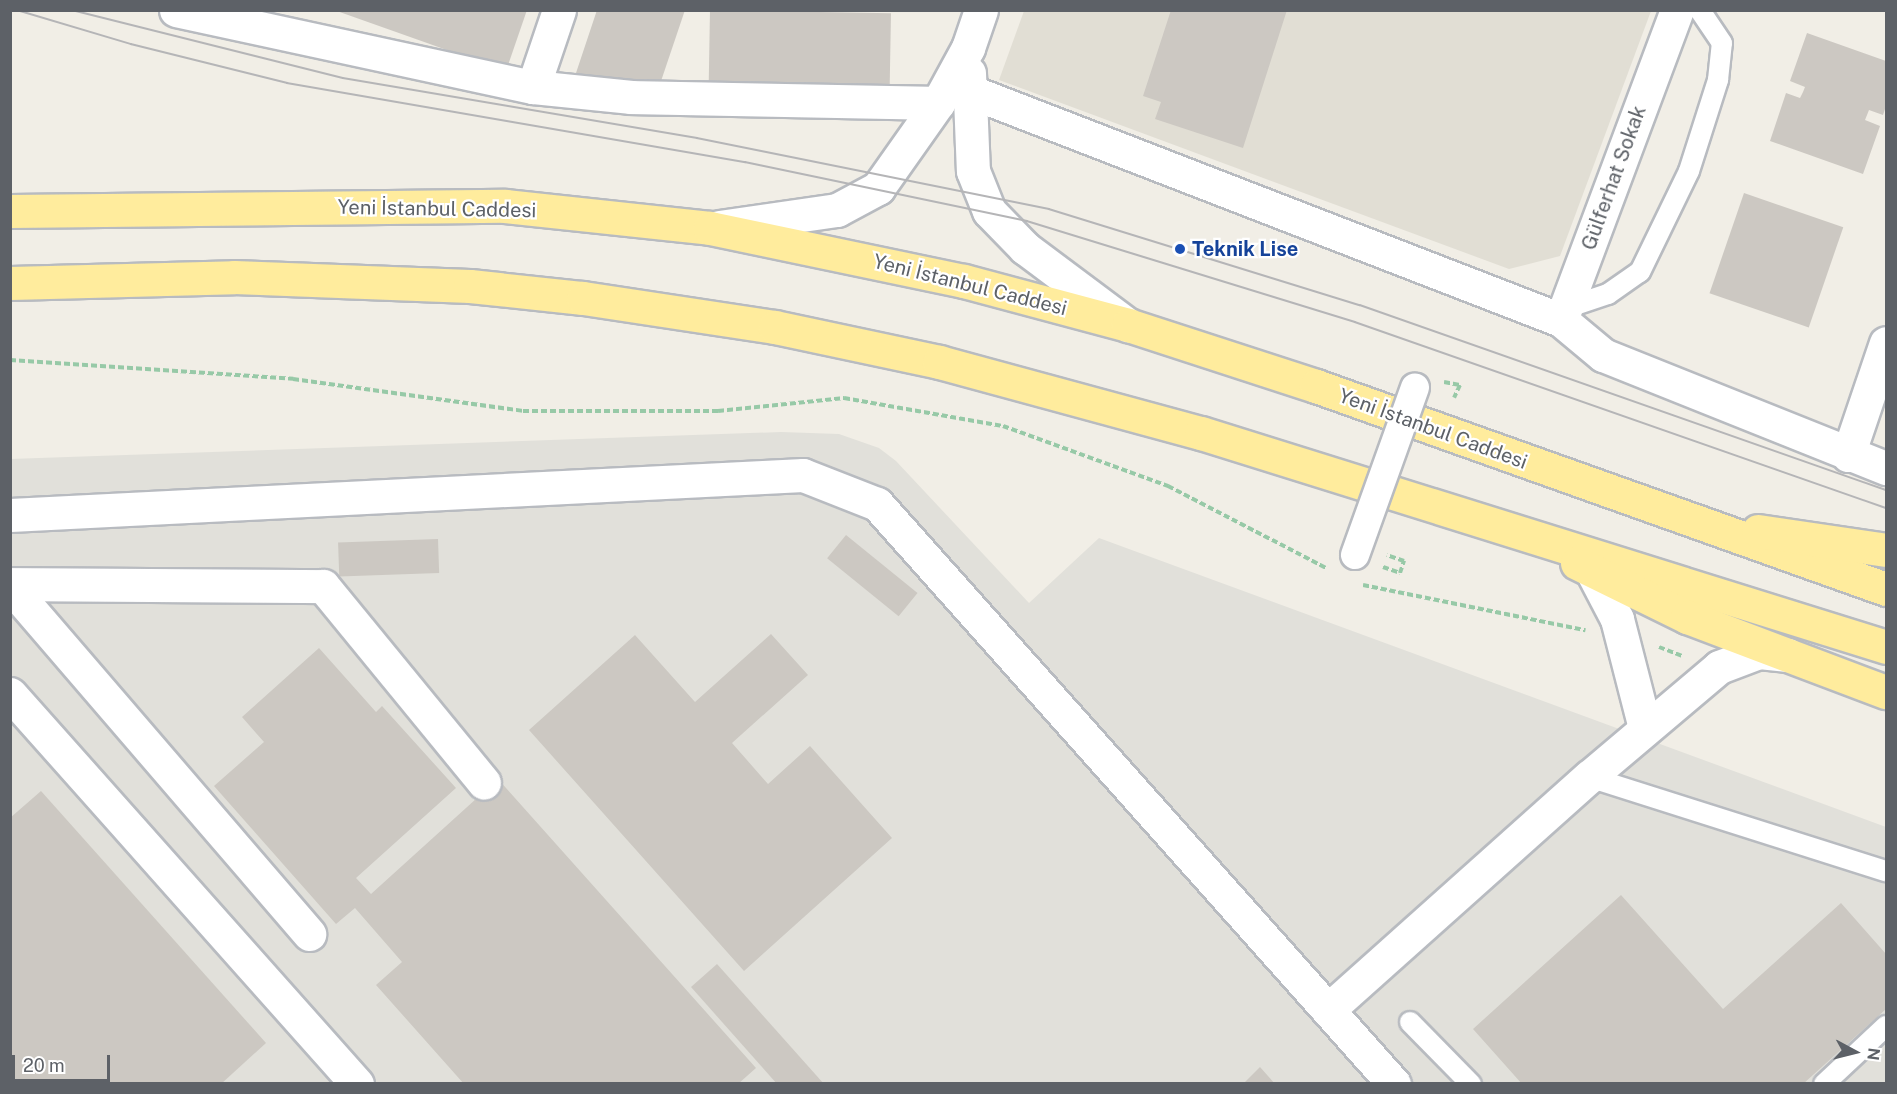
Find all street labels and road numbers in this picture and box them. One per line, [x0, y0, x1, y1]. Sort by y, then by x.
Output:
street label: Gülferhat Sokak [1577, 103, 1651, 253]
street label: Yeni İstanbul Caddesi [337, 195, 537, 223]
street label: Yeni İstanbul Caddesi [871, 249, 1069, 321]
street label: Yeni İstanbul Caddesi [1335, 384, 1531, 474]

